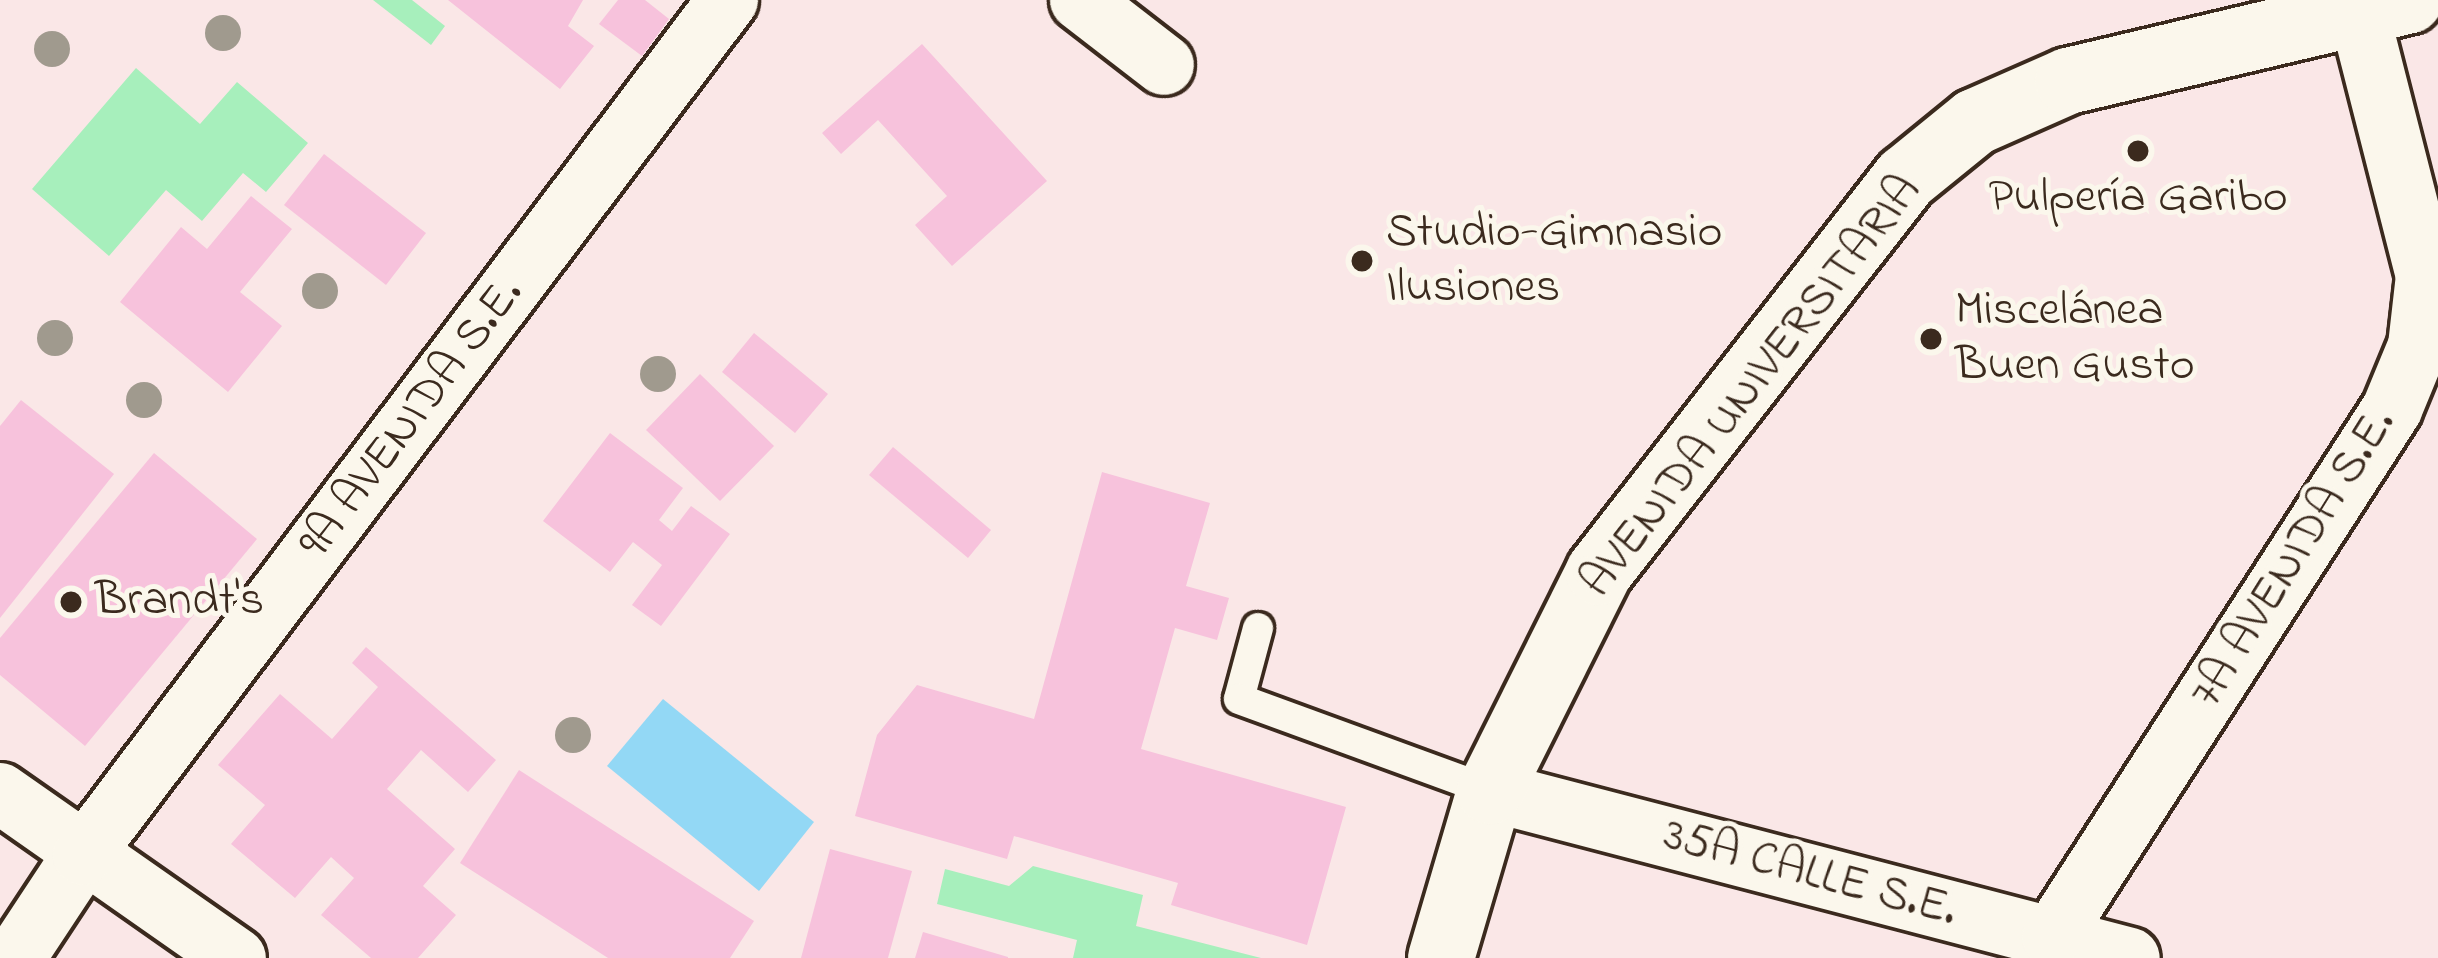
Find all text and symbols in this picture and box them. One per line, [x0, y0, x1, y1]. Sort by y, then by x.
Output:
marker: Pulpería Garibo [2125, 138, 2151, 164]
street label: AVENIDA UNIVERSITARIA [1569, 164, 1935, 610]
place label: Pulpería Garibo [1988, 170, 2288, 228]
place label: Studio-Gimnasio Ilusiones [1386, 204, 1722, 317]
marker: Studio-Gimnasio Ilusiones [1349, 248, 1375, 274]
street label: 9A AVENIDA S.E. [288, 267, 536, 571]
place label: Miscelánea Buen Gusto [1955, 282, 2195, 395]
marker: Miscelánea Buen Gusto [1918, 326, 1944, 352]
street label: 7A AVENIDA S.E. [2179, 398, 2409, 720]
place label: Brandt's [95, 573, 264, 631]
marker: Brandt's [58, 589, 84, 615]
street label: 35A CALLE S.E. [1657, 807, 1963, 941]

